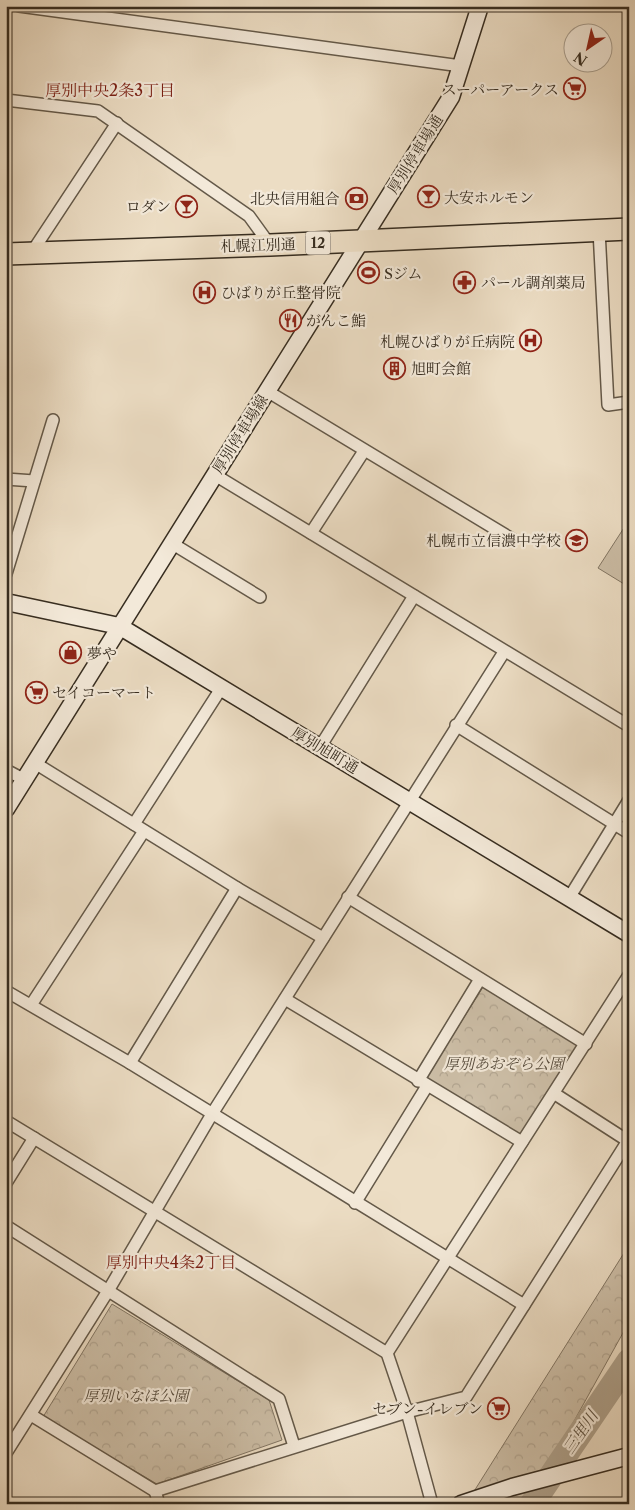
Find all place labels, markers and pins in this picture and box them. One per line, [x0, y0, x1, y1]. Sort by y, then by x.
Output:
supermarket icon: スーパーアークス [563, 77, 587, 101]
place label: スーパーアークス [442, 80, 559, 99]
bar icon: 大安ホルモン [416, 185, 440, 209]
bank icon: 北央信用組合 [344, 186, 368, 210]
place label: 大安ホルモン [444, 188, 534, 207]
place label: 北央信用組合 [250, 189, 340, 208]
bar icon: ロダン [175, 194, 199, 218]
place label: ロダン [126, 197, 171, 216]
sports icon: Sジム [356, 261, 380, 285]
place label: Sジム [384, 264, 422, 283]
pharmacy icon: パール調剤薬局 [453, 270, 477, 294]
place label: パール調剤薬局 [481, 273, 586, 292]
hospital icon: ひばりが丘整骨院 [193, 280, 217, 304]
place label: ひばりが丘整骨院 [221, 283, 341, 302]
restaurant icon: がんこ鮨 [278, 308, 302, 332]
place label: がんこ鮨 [306, 311, 366, 330]
hospital icon: 札幌ひばりが丘病院 [519, 329, 543, 353]
place label: 札幌ひばりが丘病院 [380, 332, 515, 351]
building icon: 旭町会館 [383, 356, 407, 380]
place label: 旭町会館 [411, 359, 471, 378]
school or university icon: 札幌市立信濃中学校 [565, 528, 589, 552]
place label: 札幌市立信濃中学校 [426, 531, 561, 550]
shop icon: 夢や [59, 641, 83, 665]
place label: 夢や [87, 644, 117, 663]
supermarket icon: セイコーマート [24, 680, 48, 704]
place label: セイコーマート [52, 683, 156, 702]
supermarket icon: セブン-イレブン [487, 1396, 511, 1420]
place label: セブン-イレブン [372, 1399, 483, 1418]

